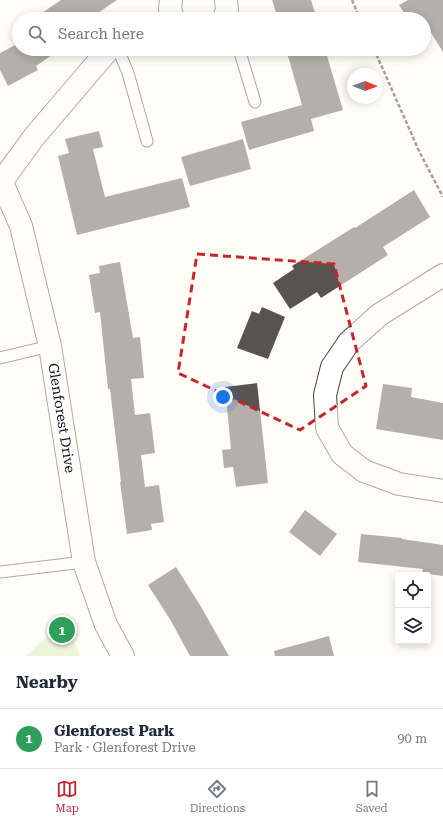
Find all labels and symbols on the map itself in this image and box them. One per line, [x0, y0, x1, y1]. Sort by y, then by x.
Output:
north arrow [347, 68, 383, 104]
street label: Glenforest Drive [45, 362, 79, 474]
your location [213, 387, 233, 407]
pin: 1 [49, 615, 75, 645]

